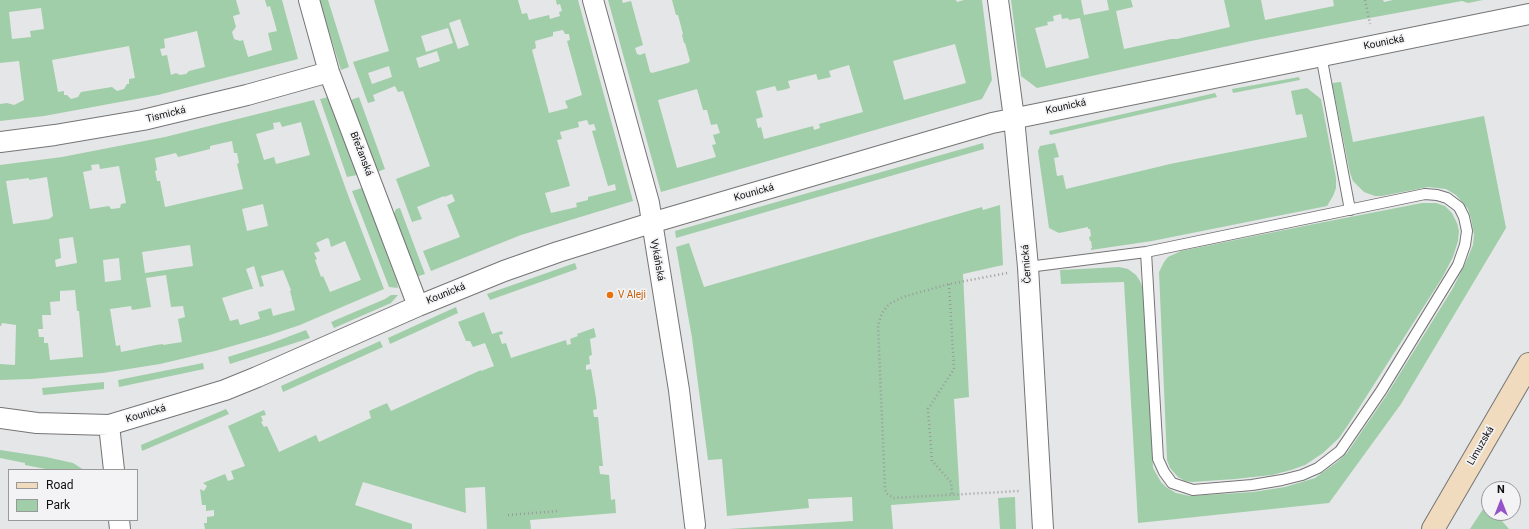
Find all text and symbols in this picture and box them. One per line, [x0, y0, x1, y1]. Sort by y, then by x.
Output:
street label: Kounická [1363, 33, 1405, 53]
street label: Kounická [1045, 97, 1087, 117]
street label: Tismická [145, 104, 187, 126]
street label: Břežanská [347, 130, 375, 178]
street label: Kounická [733, 182, 775, 204]
street label: Vykáňská [647, 238, 667, 282]
street label: Černická [1020, 244, 1034, 284]
street label: Kounická [425, 281, 467, 307]
place label: V Aleji [618, 289, 646, 301]
marker: V Aleji [605, 290, 615, 300]
street label: Kounická [125, 402, 167, 426]
street label: Limuzská [1465, 424, 1497, 468]
legend [8, 469, 138, 521]
text: Road [46, 478, 74, 492]
north arrow [1481, 481, 1521, 521]
text: N [1497, 483, 1505, 496]
text: Park [46, 498, 70, 512]

